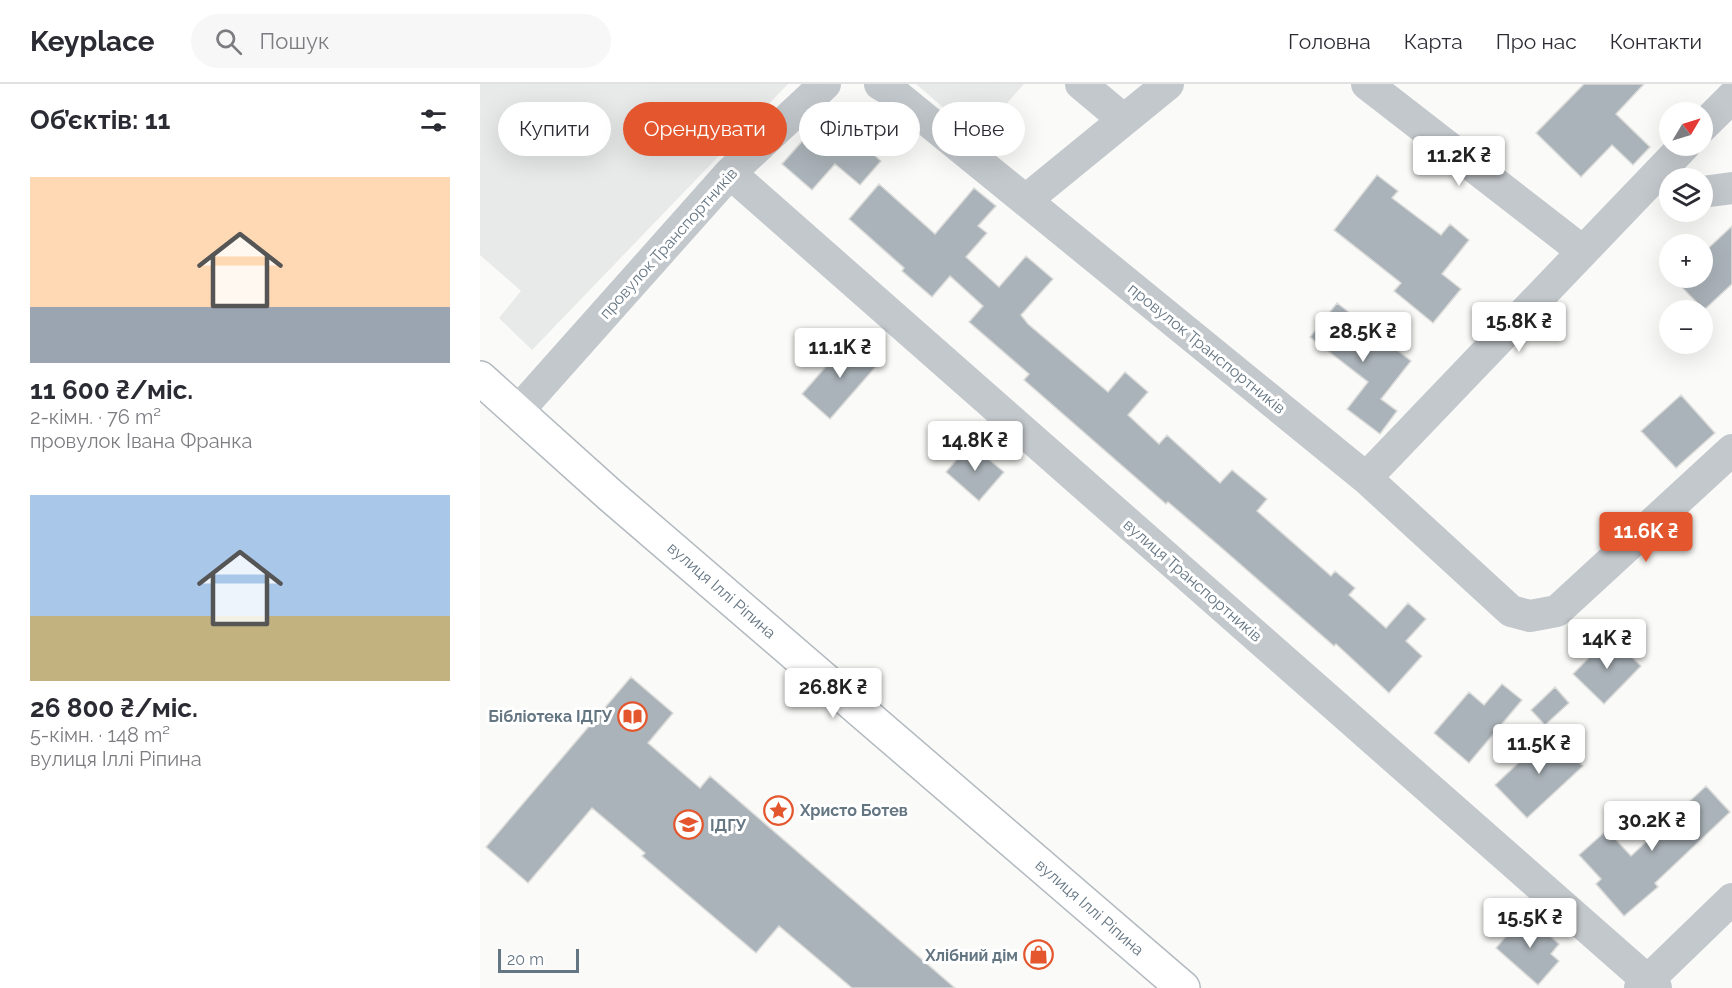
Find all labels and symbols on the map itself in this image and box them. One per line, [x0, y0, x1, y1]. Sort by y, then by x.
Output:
north arrow [1659, 102, 1713, 156]
pin: 11.2K ₴ [1404, 136, 1514, 187]
street label: провулок Транспортників [596, 164, 741, 323]
street label: провулок Транспортників [1124, 279, 1289, 418]
pin: 15.8K ₴ [1464, 302, 1574, 353]
pin: 28.5K ₴ [1308, 312, 1418, 363]
pin: 11.1K ₴ [785, 328, 895, 379]
pin: 14.8K ₴ [920, 421, 1030, 472]
pin: 11.6K ₴ [1591, 512, 1701, 563]
street label: вулиця Транспортників [1120, 515, 1266, 646]
street label: вулиця Іллі Ріпина [664, 538, 780, 643]
pin: 14K ₴ [1565, 619, 1649, 670]
pin: 26.8K ₴ [778, 668, 888, 719]
library icon: Бібліотека ІДГУ [617, 700, 649, 732]
place label: Бібліотека ІДГУ [488, 707, 613, 726]
pin: 11.5K ₴ [1484, 724, 1594, 775]
place icon: Христо Ботев [763, 794, 795, 826]
place label: Христо Ботев [799, 801, 908, 820]
pin: 30.2K ₴ [1597, 801, 1707, 852]
school or university icon: ІДГУ [673, 809, 705, 841]
place label: ІДГУ [710, 816, 747, 835]
street label: вулиця Іллі Ріпина [1032, 855, 1148, 960]
pin: 15.5K ₴ [1475, 898, 1585, 949]
shop icon: Хлібний дім [1023, 939, 1055, 971]
scale bar [498, 946, 579, 974]
place label: Хлібний дім [924, 946, 1018, 965]

